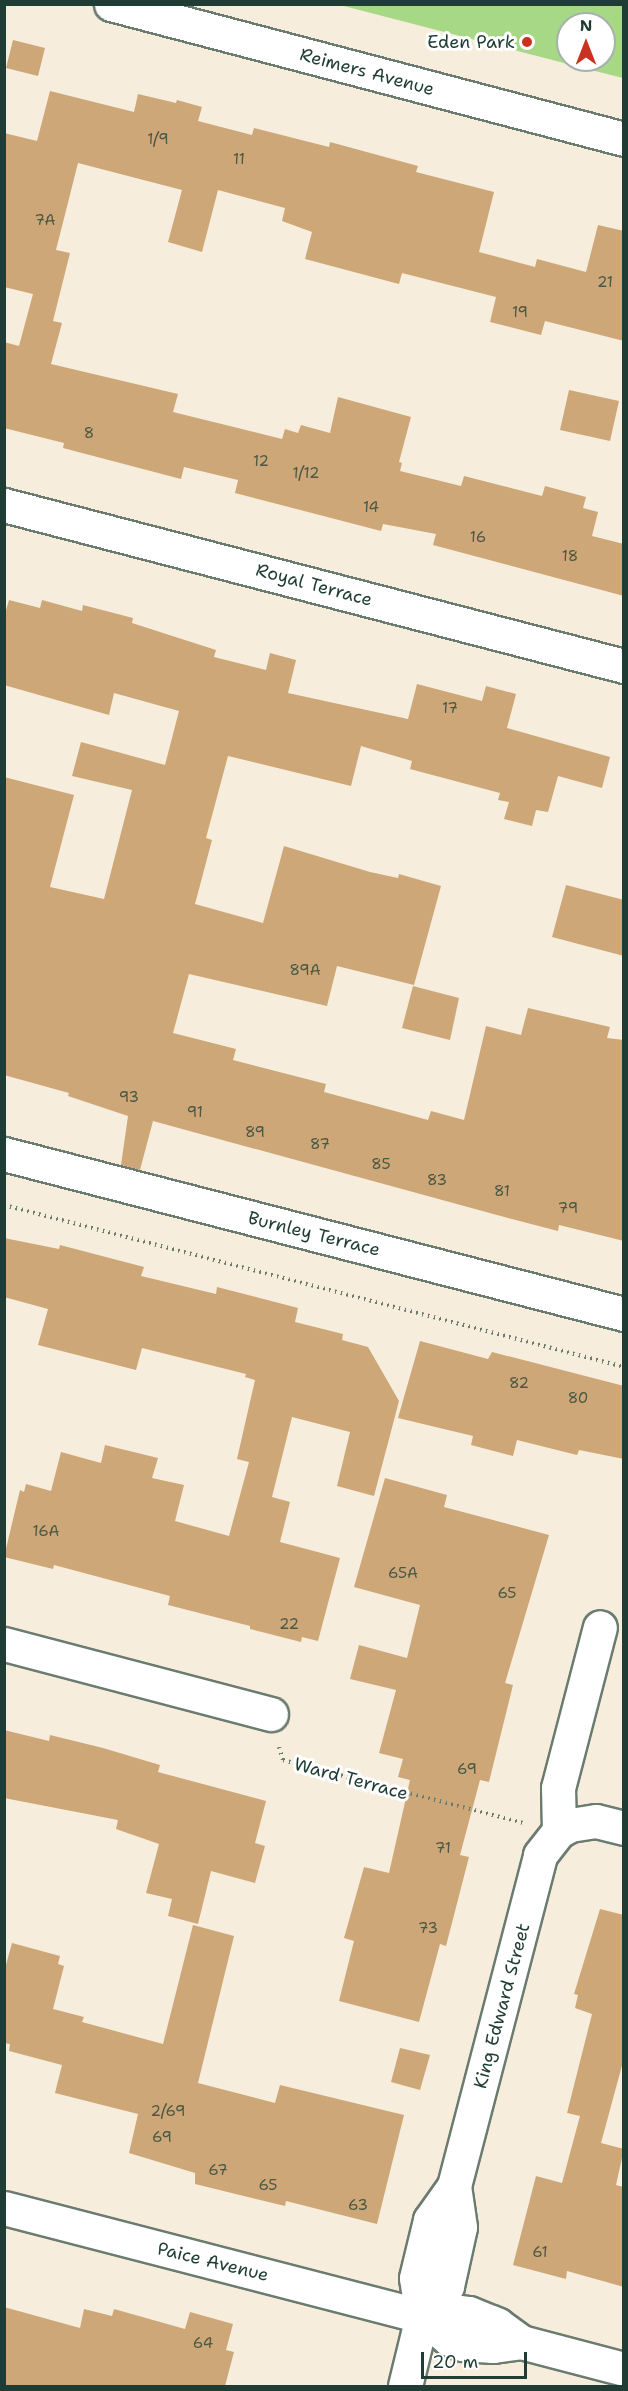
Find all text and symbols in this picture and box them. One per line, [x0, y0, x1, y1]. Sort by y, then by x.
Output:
north arrow [556, 12, 616, 72]
text: N [580, 15, 592, 36]
place label: Eden Park [427, 31, 515, 53]
marker: Eden Park [520, 35, 534, 49]
street label: Reimers Avenue [297, 44, 437, 100]
house number: 1/9 [147, 131, 169, 149]
house number: 11 [233, 151, 245, 169]
house number: 7A [35, 212, 55, 230]
house number: 21 [597, 274, 613, 292]
house number: 19 [512, 304, 528, 322]
house number: 8 [84, 425, 94, 443]
house number: 12 [253, 453, 269, 471]
house number: 1/12 [292, 465, 320, 483]
house number: 14 [363, 499, 379, 517]
house number: 16 [470, 529, 486, 547]
house number: 18 [562, 548, 578, 566]
street label: Royal Terrace [253, 559, 375, 611]
house number: 17 [442, 700, 458, 718]
house number: 89A [289, 962, 321, 980]
house number: 93 [119, 1089, 139, 1107]
house number: 91 [187, 1104, 203, 1122]
house number: 89 [245, 1124, 265, 1142]
house number: 87 [310, 1136, 330, 1154]
house number: 85 [371, 1156, 391, 1174]
house number: 83 [427, 1172, 447, 1190]
house number: 81 [494, 1183, 510, 1201]
house number: 79 [558, 1200, 578, 1218]
street label: Burnley Terrace [246, 1207, 382, 1261]
house number: 82 [509, 1375, 529, 1393]
house number: 80 [568, 1390, 588, 1408]
house number: 16A [33, 1523, 59, 1541]
house number: 65A [388, 1565, 418, 1583]
house number: 65 [497, 1585, 517, 1603]
house number: 22 [279, 1616, 299, 1634]
street label: Ward Terrace [292, 1753, 410, 1805]
house number: 69 [457, 1761, 477, 1779]
house number: 71 [435, 1840, 451, 1858]
house number: 73 [418, 1920, 438, 1938]
street label: King Edward Street [469, 1921, 535, 2091]
house number: 2/69 [151, 2103, 185, 2121]
house number: 69 [152, 2129, 172, 2147]
house number: 67 [208, 2162, 228, 2180]
house number: 65 [258, 2177, 278, 2195]
house number: 63 [348, 2197, 368, 2215]
street label: Paice Avenue [155, 2238, 271, 2286]
house number: 61 [532, 2244, 548, 2262]
house number: 64 [193, 2335, 213, 2353]
scale bar [424, 2340, 530, 2378]
text: 20 m [432, 2350, 478, 2374]

